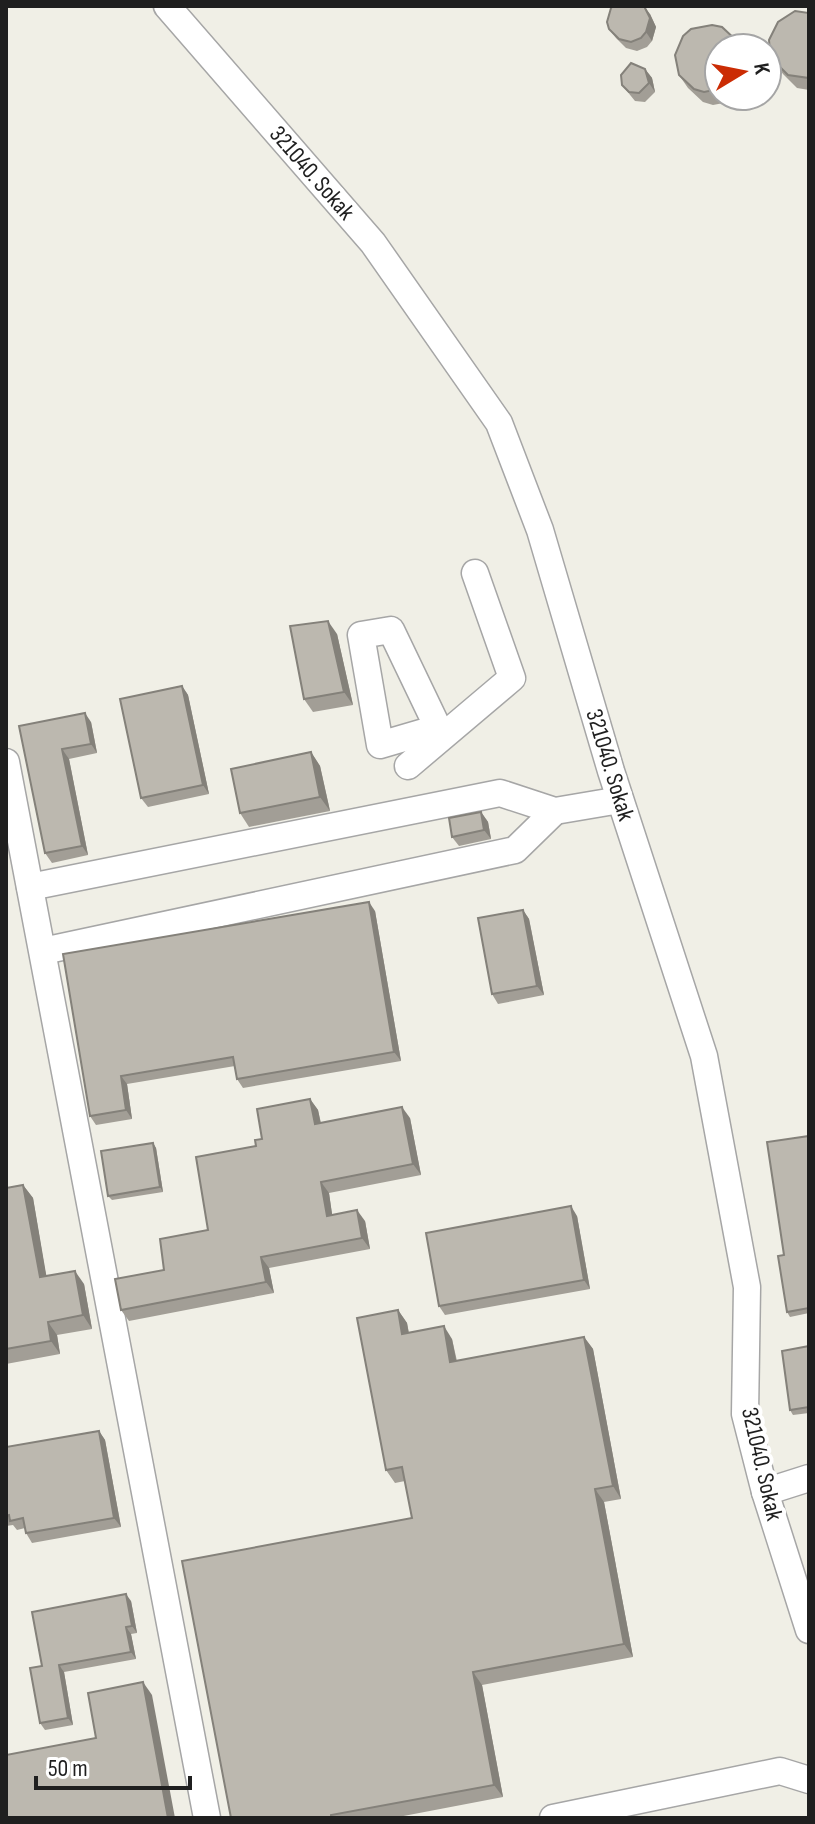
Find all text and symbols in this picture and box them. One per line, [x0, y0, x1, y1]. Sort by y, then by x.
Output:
north arrow [703, 32, 783, 112]
text: K [747, 61, 775, 77]
street label: 321040. Sokak [263, 120, 361, 226]
street label: 321040. Sokak [579, 706, 641, 824]
street label: 321040. Sokak [735, 1405, 789, 1523]
scale bar [36, 1740, 190, 1790]
text: 50 m [48, 1754, 88, 1783]

